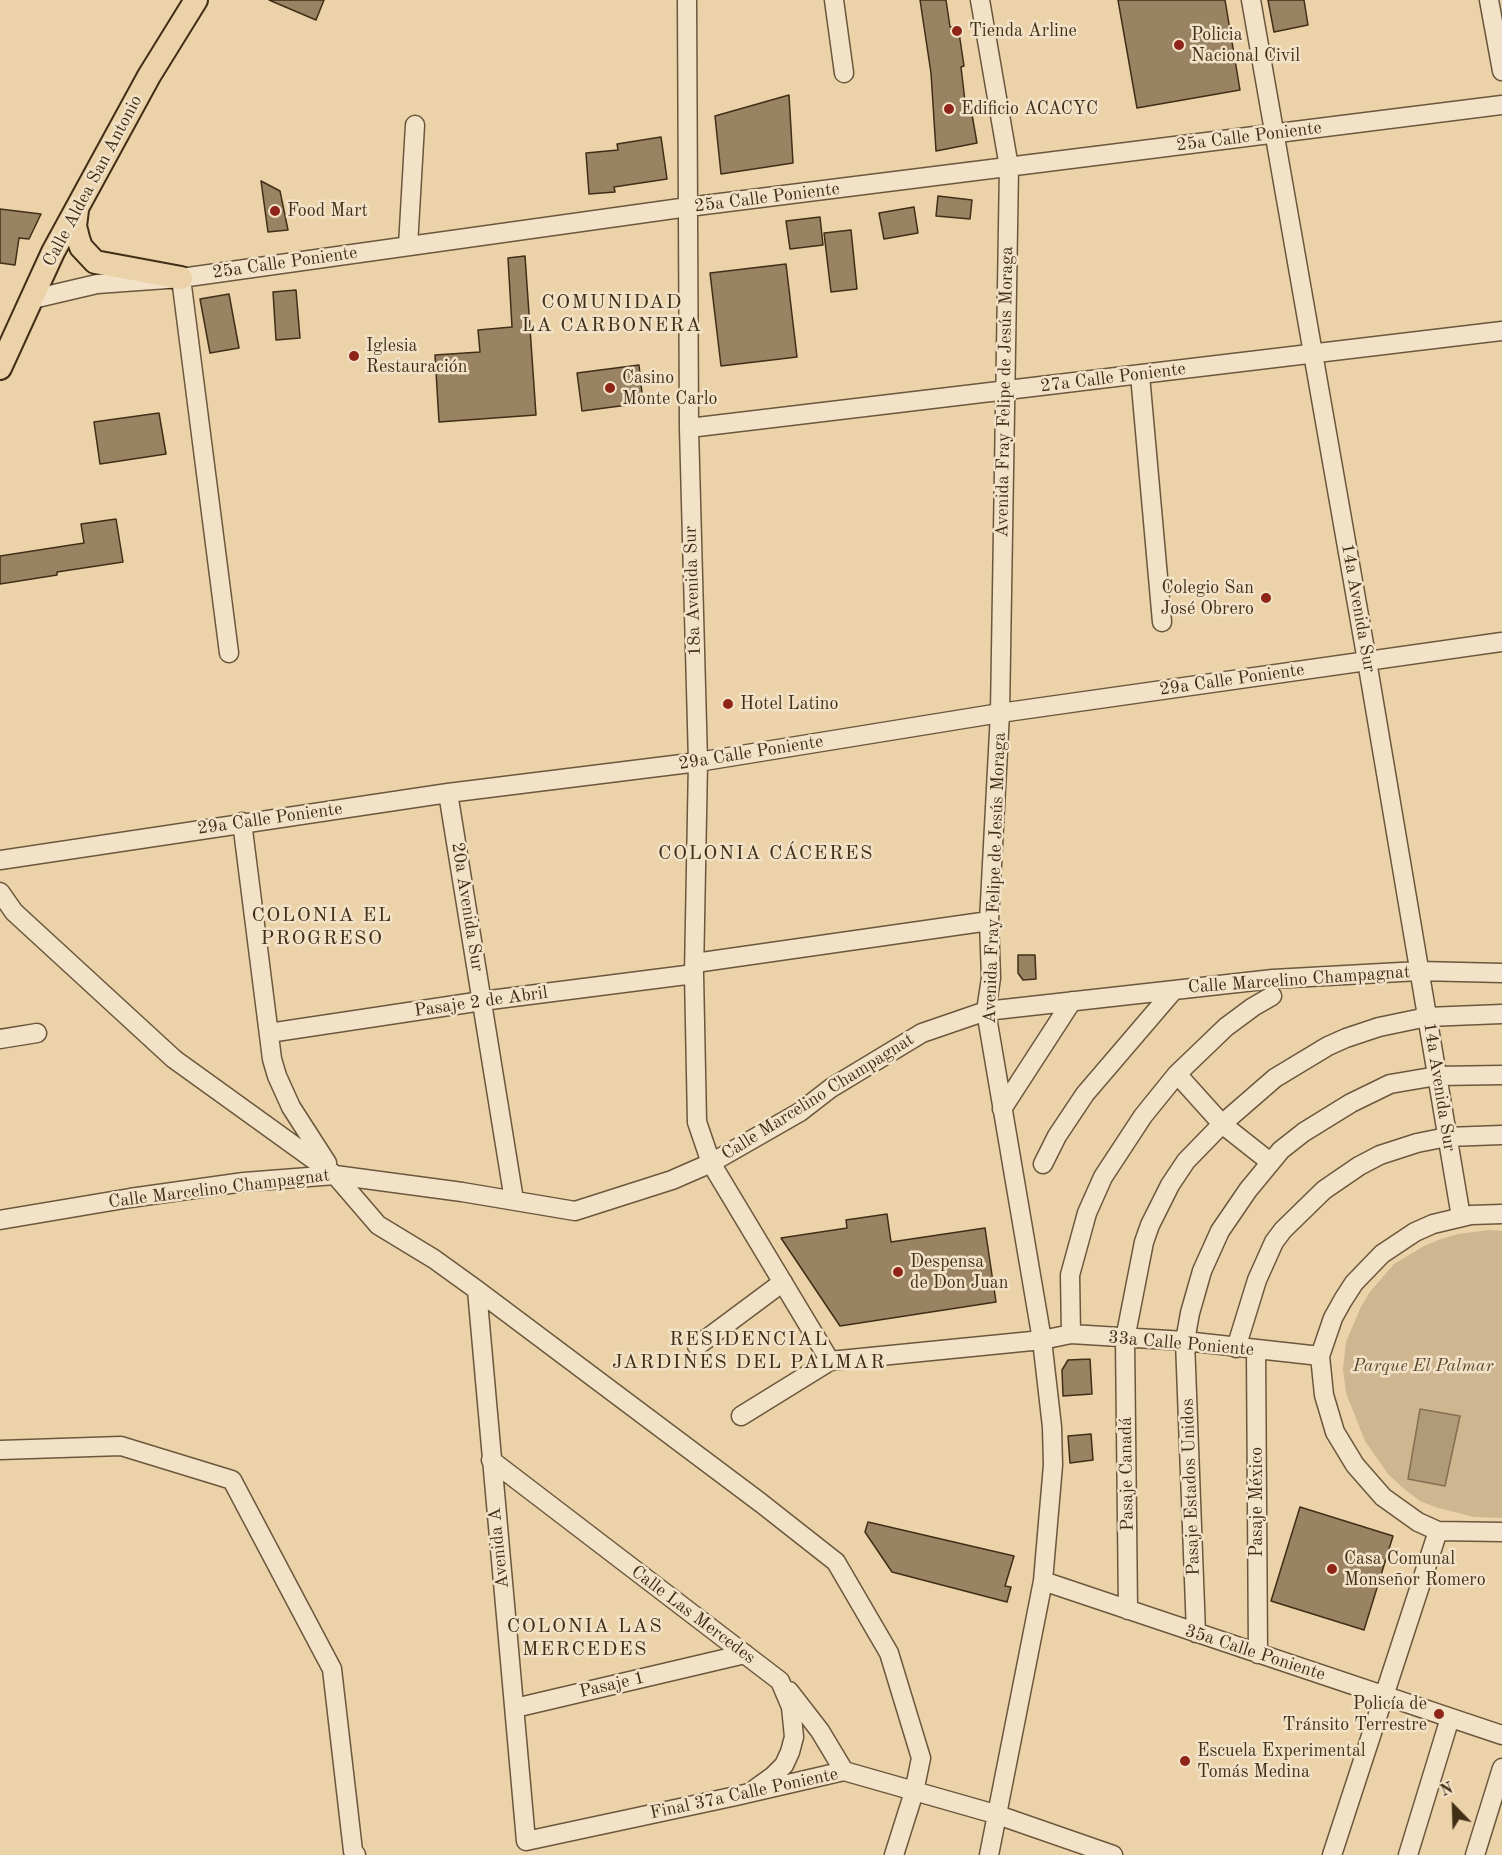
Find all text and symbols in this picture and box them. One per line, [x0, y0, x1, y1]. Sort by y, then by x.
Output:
place label: Tienda Arline [969, 20, 1077, 42]
marker: Tienda Arline [950, 24, 964, 38]
place label: Policia Nacional Civil [1191, 24, 1300, 66]
marker: Policia Nacional Civil [1172, 38, 1186, 52]
street label: Calle Aldea San Antonio [39, 92, 147, 270]
place label: Edificio ACACYC [961, 98, 1098, 120]
marker: Edificio ACACYC [942, 102, 956, 116]
street label: 25a Calle Poniente [1175, 117, 1323, 157]
street label: 25a Calle Poniente [693, 178, 841, 218]
place label: Food Mart [287, 200, 368, 222]
marker: Food Mart [268, 204, 282, 218]
street label: 25a Calle Poniente [211, 242, 359, 284]
street label: Avenida Fray Felipe de Jesús Moraga [992, 246, 1018, 538]
district label: COMUNIDAD LA CARBONERA [522, 291, 702, 338]
place label: Iglesia Restauración [366, 335, 467, 378]
marker: Iglesia Restauración [347, 349, 361, 363]
street label: 27a Calle Poniente [1039, 358, 1187, 398]
place label: Casino Monte Carlo [622, 367, 717, 410]
marker: Casino Monte Carlo [603, 381, 617, 395]
street label: 18a Avenida Sur [680, 525, 706, 657]
street label: 14a Avenida Sur [1336, 542, 1380, 674]
place label: Colegio San José Obrero [1160, 577, 1254, 620]
marker: Colegio San José Obrero [1259, 591, 1273, 605]
street label: 29a Calle Poniente [1158, 659, 1306, 701]
place label: Hotel Latino [740, 693, 838, 715]
marker: Hotel Latino [721, 697, 735, 711]
street label: 29a Calle Poniente [677, 731, 825, 775]
street label: Avenida Fray Felipe de Jesús Moraga [979, 732, 1011, 1024]
street label: 29a Calle Poniente [196, 798, 344, 840]
street label: 20a Avenida Sur [446, 841, 488, 973]
district label: COLONIA CÁCERES [658, 842, 874, 866]
district label: COLONIA EL PROGRESO [251, 904, 393, 951]
street label: Calle Marcelino Champagnat [1187, 961, 1411, 999]
street label: Pasaje 2 de Abril [413, 982, 549, 1022]
street label: 14a Avenida Sur [1418, 1021, 1460, 1153]
street label: Calle Marcelino Champagnat [718, 1029, 918, 1165]
street label: Calle Marcelino Champagnat [107, 1165, 331, 1213]
place label: Despensa de Don Juan [910, 1251, 1008, 1294]
marker: Despensa de Don Juan [891, 1265, 905, 1279]
street label: 33a Calle Poniente [1107, 1327, 1255, 1361]
district label: RESIDENCIAL JARDINES DEL PALMAR [612, 1328, 886, 1375]
park label: Parque El Palmar [1353, 1355, 1493, 1377]
street label: Pasaje Estados Unidos [1177, 1398, 1205, 1576]
street label: Pasaje Canadá [1115, 1417, 1139, 1531]
street label: Pasaje México [1246, 1447, 1268, 1557]
street label: Avenida A [484, 1506, 514, 1590]
place label: Casa Comunal Monseñor Romero [1344, 1548, 1486, 1590]
street label: Calle Las Mercedes [627, 1561, 759, 1669]
marker: Casa Comunal Monseñor Romero [1325, 1562, 1339, 1576]
district label: COLONIA LAS MERCEDES [507, 1615, 663, 1662]
street label: 35a Calle Poniente [1182, 1620, 1328, 1686]
street label: Pasaje 1 [577, 1667, 647, 1703]
place label: Policía de Tránsito Terrestre [1282, 1693, 1427, 1736]
marker: Policía de Tránsito Terrestre [1432, 1707, 1446, 1721]
place label: Escuela Experimental Tomás Medina [1197, 1740, 1366, 1782]
marker: Escuela Experimental Tomás Medina [1178, 1754, 1192, 1768]
street label: Final 37a Calle Poniente [648, 1764, 840, 1824]
north arrow [1424, 1777, 1484, 1837]
text: N [1438, 1781, 1456, 1800]

